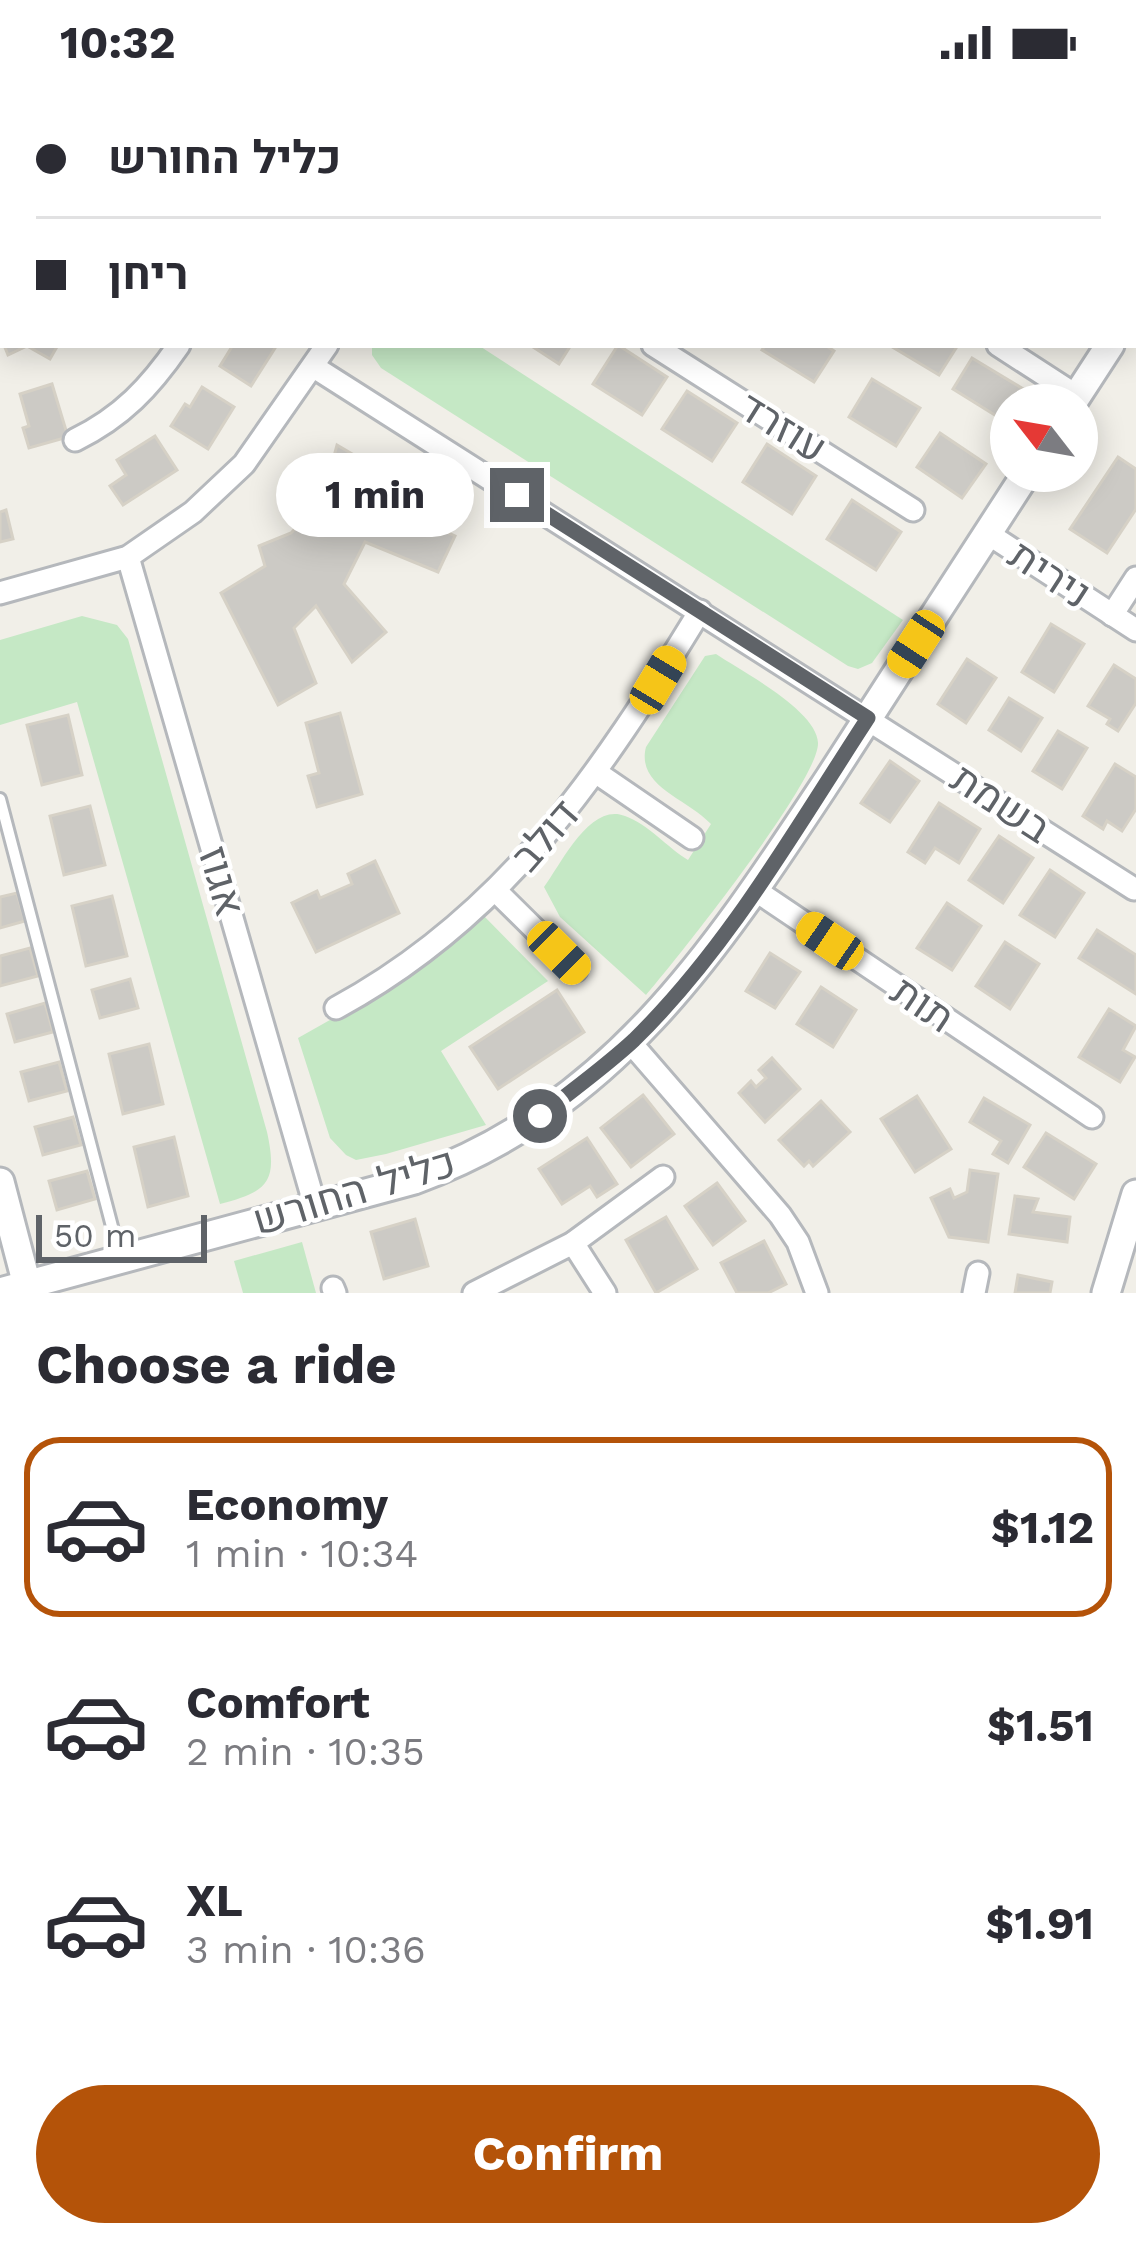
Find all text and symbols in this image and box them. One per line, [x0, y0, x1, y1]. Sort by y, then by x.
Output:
text: 10:32 [60, 16, 175, 69]
text: כליל החורש [108, 131, 341, 184]
text: ריחן [108, 247, 188, 300]
street label: עוזרד [730, 381, 836, 473]
north arrow [990, 384, 1098, 492]
map controls [990, 384, 1098, 492]
callout: 1 min [277, 453, 475, 537]
route end [490, 468, 544, 522]
text: 1 min [325, 472, 425, 517]
street label: נירית [1000, 530, 1100, 618]
car [881, 604, 951, 684]
car [624, 640, 692, 720]
street label: בשמת [942, 753, 1060, 853]
street label: דולב [501, 789, 589, 881]
street label: אגוז [189, 840, 255, 922]
car [790, 906, 870, 976]
car [521, 915, 597, 991]
street label: תות [882, 966, 964, 1042]
route start [513, 1089, 567, 1143]
street label: כליל החורש [247, 1137, 461, 1245]
scale bar [36, 1209, 207, 1262]
text: 50 m [54, 1216, 136, 1255]
text: Choose a ride [36, 1333, 397, 1396]
icon: car [42, 1473, 150, 1581]
text: Economy [186, 1478, 388, 1531]
text: $1.12 [991, 1501, 1094, 1554]
text: 1 min · 10:34 [186, 1531, 418, 1576]
icon: car [42, 1671, 150, 1779]
text: Comfort [186, 1676, 370, 1729]
text: $1.51 [987, 1699, 1094, 1752]
text: 2 min · 10:35 [186, 1729, 425, 1774]
icon: car [42, 1869, 150, 1977]
text: XL [186, 1874, 243, 1927]
text: $1.91 [986, 1897, 1094, 1950]
text: 3 min · 10:36 [186, 1927, 426, 1972]
button: Confirm [36, 2085, 1100, 2223]

